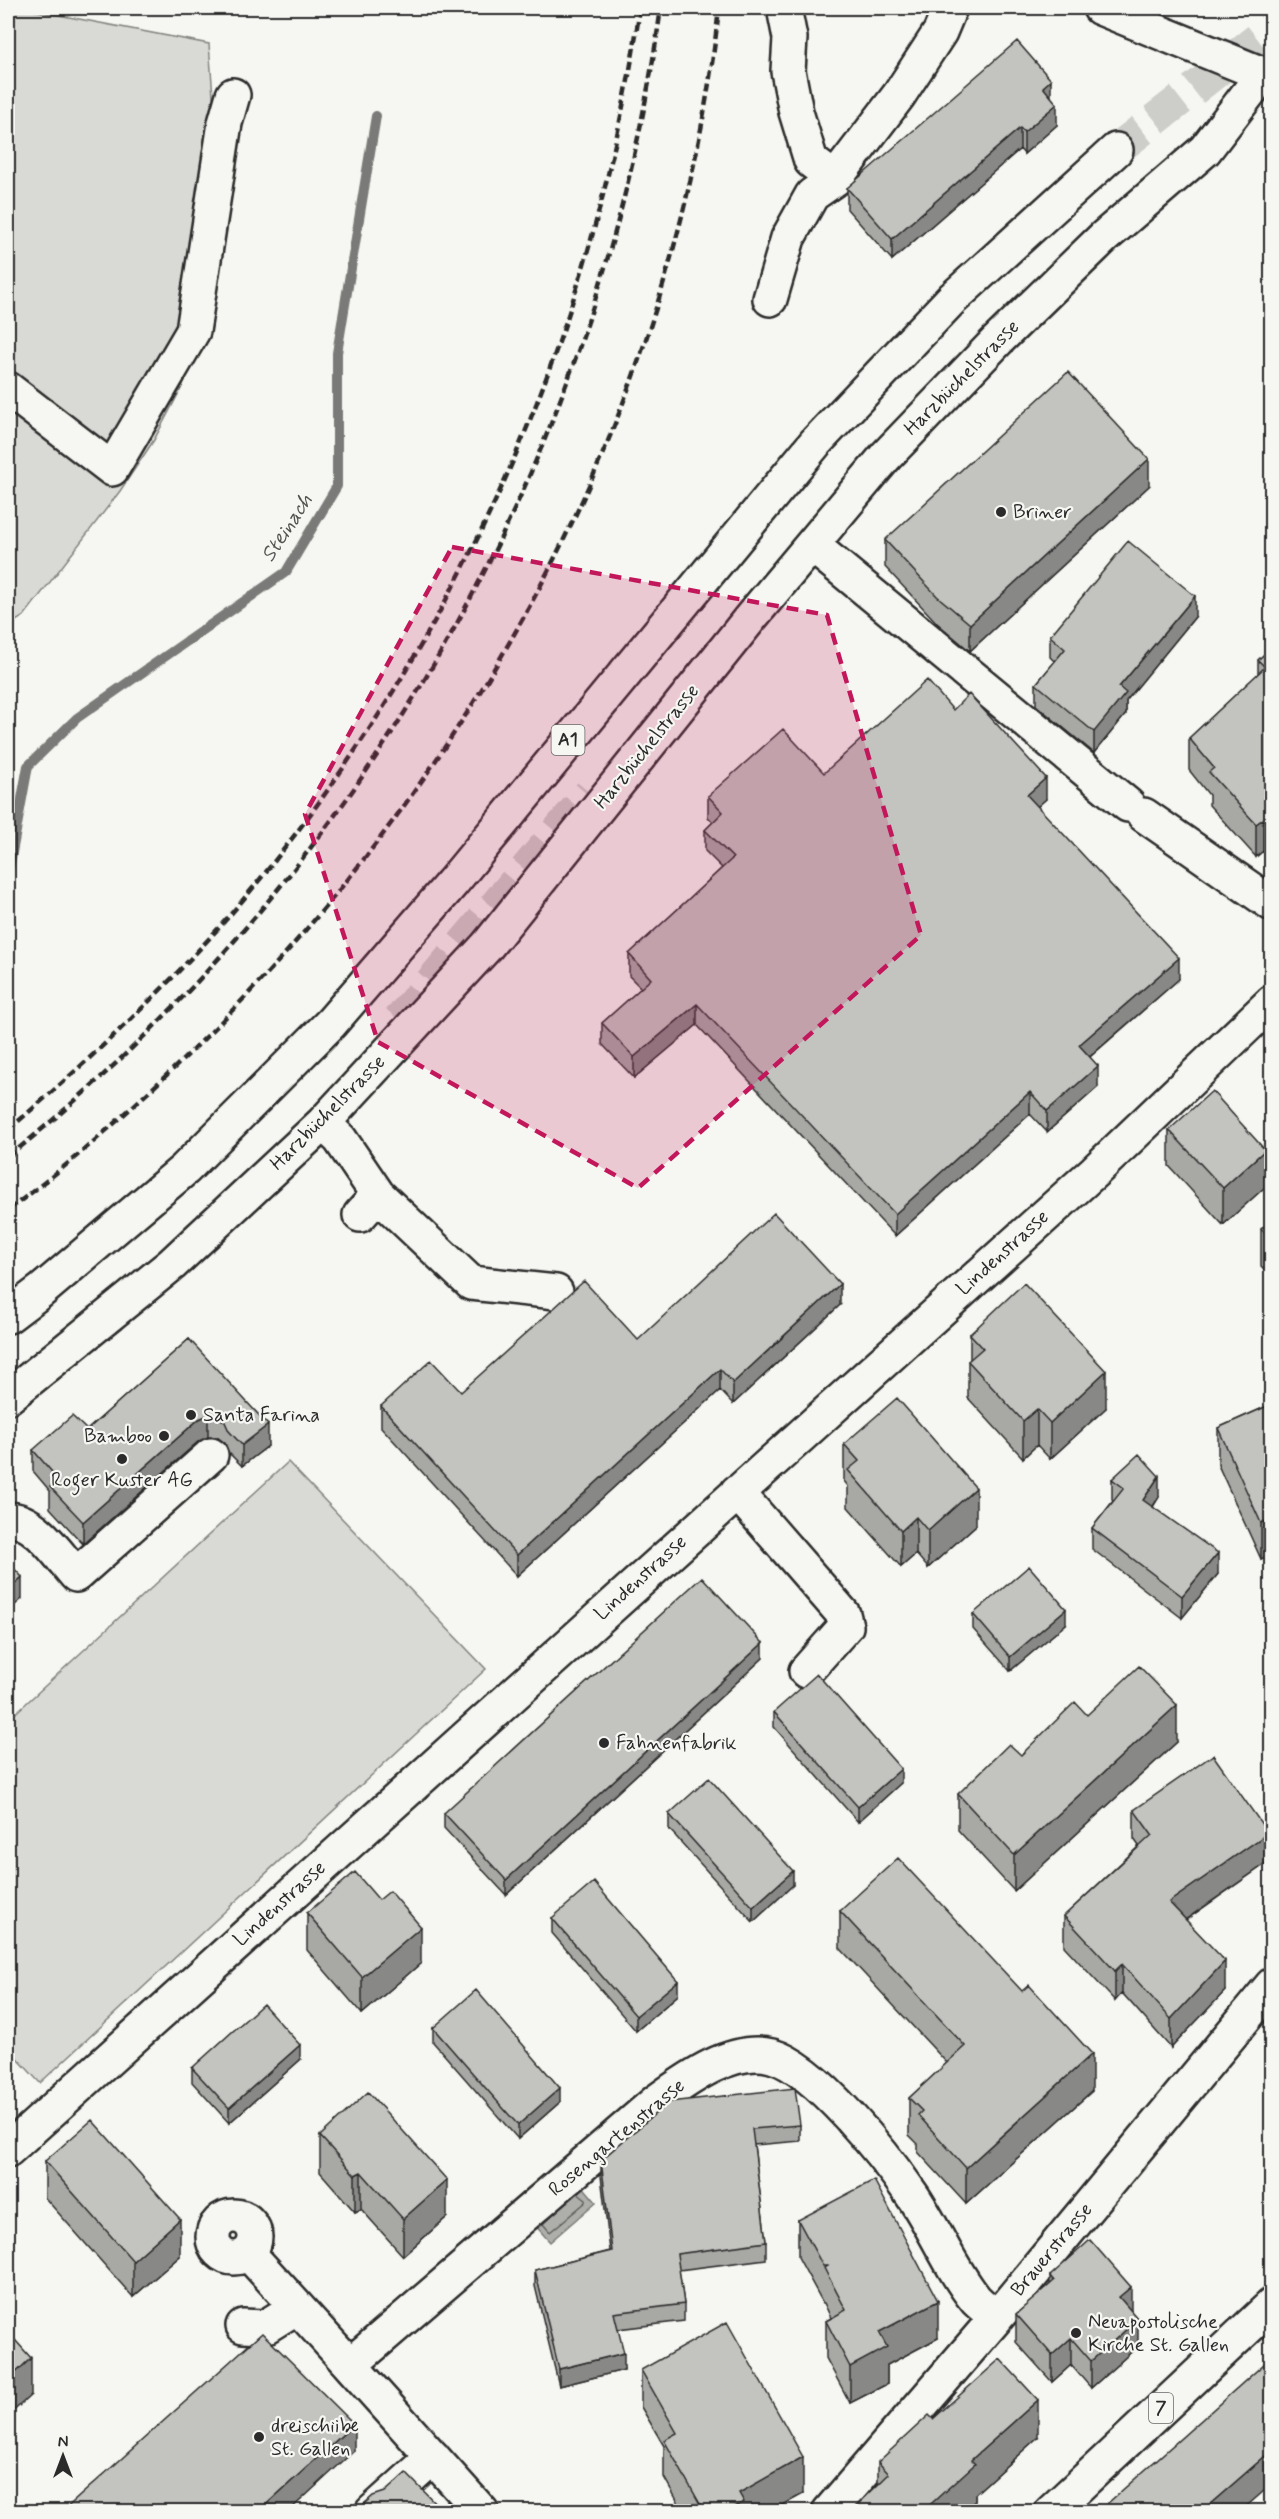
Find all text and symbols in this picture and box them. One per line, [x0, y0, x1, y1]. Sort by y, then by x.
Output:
street label: Harzbüchelstrasse [898, 314, 1026, 442]
water label: Steinach [255, 488, 320, 567]
place label: Briner [1013, 499, 1072, 526]
marker: Briner [994, 505, 1008, 519]
street label: Harzbüchelstrasse [588, 679, 706, 815]
road number: A1 [552, 725, 584, 755]
street label: Harzbüchelstrasse [264, 1049, 392, 1177]
street label: Lindenstrasse [951, 1204, 1055, 1302]
place label: Santa Farina [203, 1402, 320, 1429]
marker: Santa Farina [184, 1408, 198, 1422]
place label: Bamboo [84, 1423, 152, 1450]
marker: Bamboo [157, 1429, 171, 1443]
marker: Roger Kuster AG [115, 1452, 129, 1466]
place label: Roger Kuster AG [51, 1467, 193, 1496]
street label: Lindenstrasse [589, 1529, 693, 1627]
place label: Fahnenfabrik [616, 1730, 737, 1757]
marker: Fahnenfabrik [597, 1736, 611, 1750]
street label: Lindenstrasse [228, 1855, 332, 1953]
street label: Rosengartenstrasse [543, 2073, 691, 2203]
street label: Brauerstrasse [1005, 2197, 1099, 2303]
place label: Neuapostolische Kirche St. Gallen [1088, 2309, 1229, 2359]
marker: Neuapostolische Kirche St. Gallen [1069, 2326, 1083, 2340]
road number: 7 [1149, 2393, 1173, 2423]
place label: dreischiibe St. Gallen [271, 2413, 359, 2463]
north arrow [33, 2426, 93, 2486]
marker: dreischiibe St. Gallen [252, 2430, 266, 2444]
text: N [58, 2432, 68, 2453]

